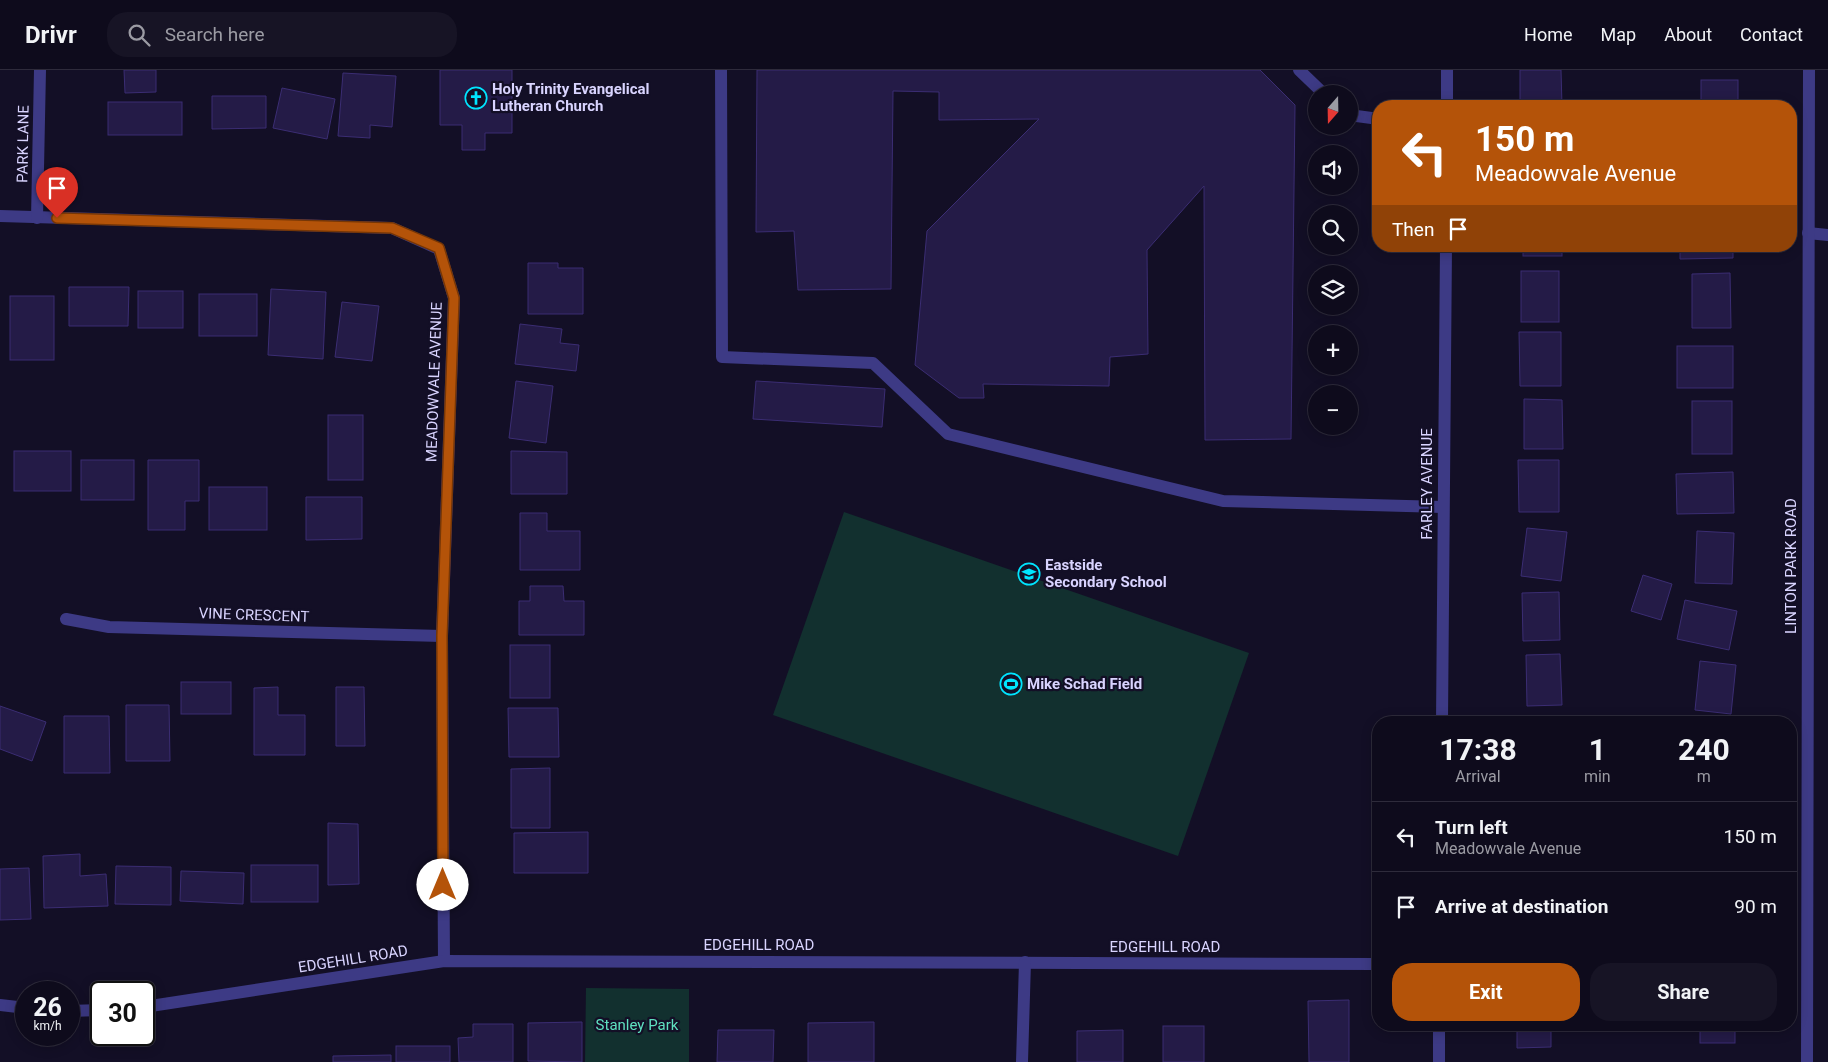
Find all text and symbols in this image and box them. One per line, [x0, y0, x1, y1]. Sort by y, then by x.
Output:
search box [107, 12, 457, 57]
text: Drivr [25, 21, 77, 49]
icon: search [125, 21, 153, 49]
text: Search here [165, 23, 265, 46]
text: Home [1524, 24, 1573, 45]
text: Map [1601, 24, 1636, 45]
text: About [1664, 24, 1712, 45]
text: Contact [1740, 24, 1803, 45]
place label: Holy Trinity Evangelical Lutheran Church [492, 80, 650, 115]
north arrow [1308, 85, 1358, 135]
map controls [1308, 85, 1358, 435]
church icon: Holy Trinity Evangelical Lutheran Church [464, 86, 488, 110]
street label: PARK LANE [13, 104, 33, 183]
text: 150 m [1475, 119, 1574, 160]
icon: left [1392, 120, 1457, 185]
button: sound [1308, 145, 1358, 195]
text: Meadowvale Avenue [1475, 161, 1676, 186]
pin [36, 167, 78, 218]
icon: arrive [43, 174, 71, 202]
button: search [1308, 205, 1358, 255]
icon: arrive [1444, 215, 1472, 243]
text: Then [1392, 218, 1434, 241]
button: layers [1308, 265, 1358, 315]
street label: MEADOWVALE AVENUE [422, 301, 446, 462]
button: + [1308, 325, 1358, 375]
button: − [1308, 385, 1358, 435]
street label: FARLEY AVENUE [1418, 428, 1436, 540]
street label: LINTON PARK ROAD [1782, 498, 1800, 634]
place label: Eastside Secondary School [1045, 556, 1167, 591]
school or university icon: Eastside Secondary School [1017, 562, 1041, 586]
street label: VINE CRESCENT [198, 604, 310, 626]
sports icon: Mike Schad Field [999, 672, 1023, 696]
place label: Mike Schad Field [1027, 675, 1142, 693]
text: 17:38 [1439, 732, 1517, 767]
text: 1 [1589, 732, 1606, 767]
text: 240 [1678, 732, 1730, 767]
text: Arrival [1455, 767, 1501, 786]
text: min [1584, 767, 1611, 786]
text: m [1697, 767, 1711, 786]
text: Turn left [1435, 816, 1508, 839]
icon: left [1392, 823, 1420, 851]
text: 150 m [1724, 825, 1777, 848]
text: Meadowvale Avenue [1435, 839, 1581, 858]
position arrow [416, 858, 468, 910]
icon: arrive [1392, 893, 1420, 921]
text: Arrive at destination [1435, 895, 1608, 918]
text: 90 m [1734, 895, 1777, 918]
street label: EDGEHILL ROAD [704, 936, 814, 954]
street label: EDGEHILL ROAD [1110, 938, 1220, 956]
street label: EDGEHILL ROAD [297, 941, 409, 977]
button: Exit [1392, 963, 1580, 1021]
button: Share [1590, 963, 1777, 1021]
speed limit sign: 30 [90, 981, 155, 1046]
text: 26 [33, 993, 62, 1022]
park label: Stanley Park [596, 1016, 679, 1034]
text: km/h [33, 1019, 62, 1033]

